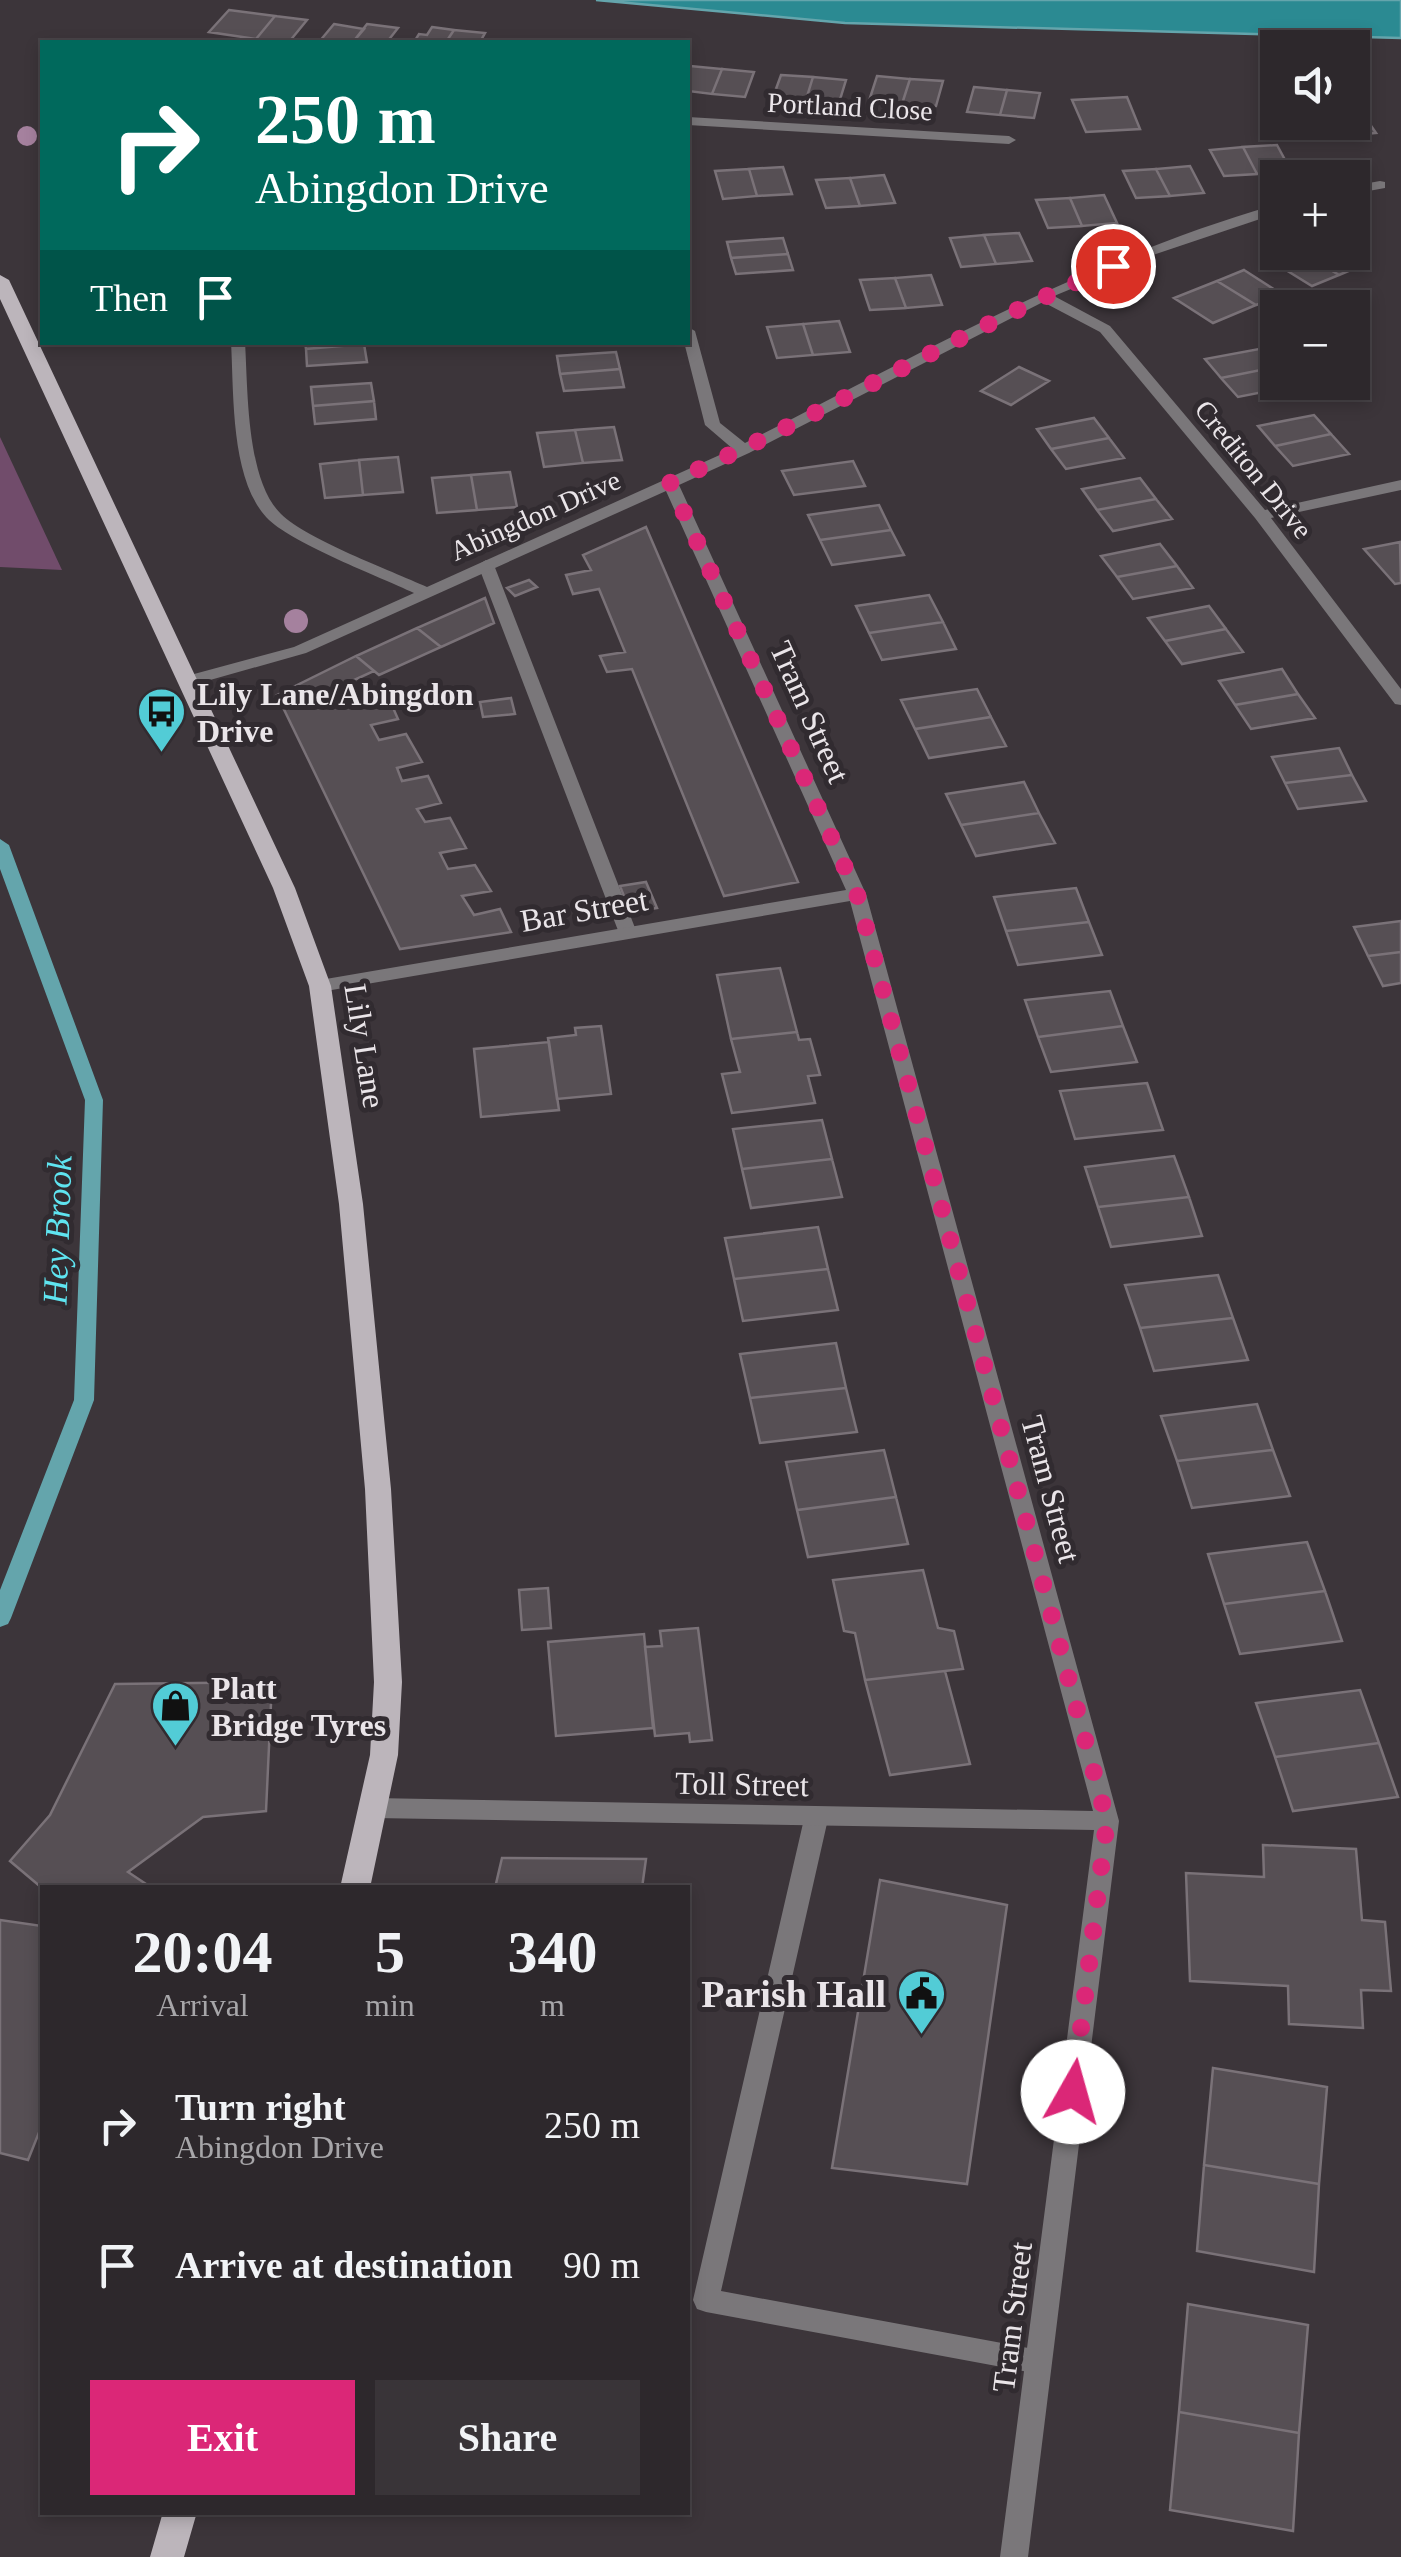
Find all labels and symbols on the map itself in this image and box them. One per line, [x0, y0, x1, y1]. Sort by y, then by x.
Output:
street label: Portland Close [766, 87, 934, 126]
pin [1071, 224, 1156, 309]
street label: Crediton Drive [1188, 394, 1319, 545]
street label: Abingdon Drive [445, 464, 625, 567]
street label: Tram Street [763, 636, 857, 788]
place label: Lily Lane/Abingdon Drive [197, 676, 474, 749]
bus stop icon: Lily Lane/Abingdon Drive [136, 686, 188, 754]
street label: Bar Street [517, 881, 651, 939]
street label: Lily Lane [337, 981, 393, 1111]
water label: Hey Brook [35, 1153, 80, 1306]
street label: Tram Street [1014, 1412, 1088, 1567]
place label: Platt Bridge Tyres [211, 1670, 386, 1743]
shop icon: Platt Bridge Tyres [150, 1680, 202, 1748]
street label: Toll Street [675, 1765, 809, 1803]
public building icon: Parish Hall [895, 1968, 947, 2036]
place label: Parish Hall [701, 1973, 886, 2015]
position arrow [1021, 2040, 1125, 2144]
street label: Tram Street [985, 2240, 1039, 2394]

